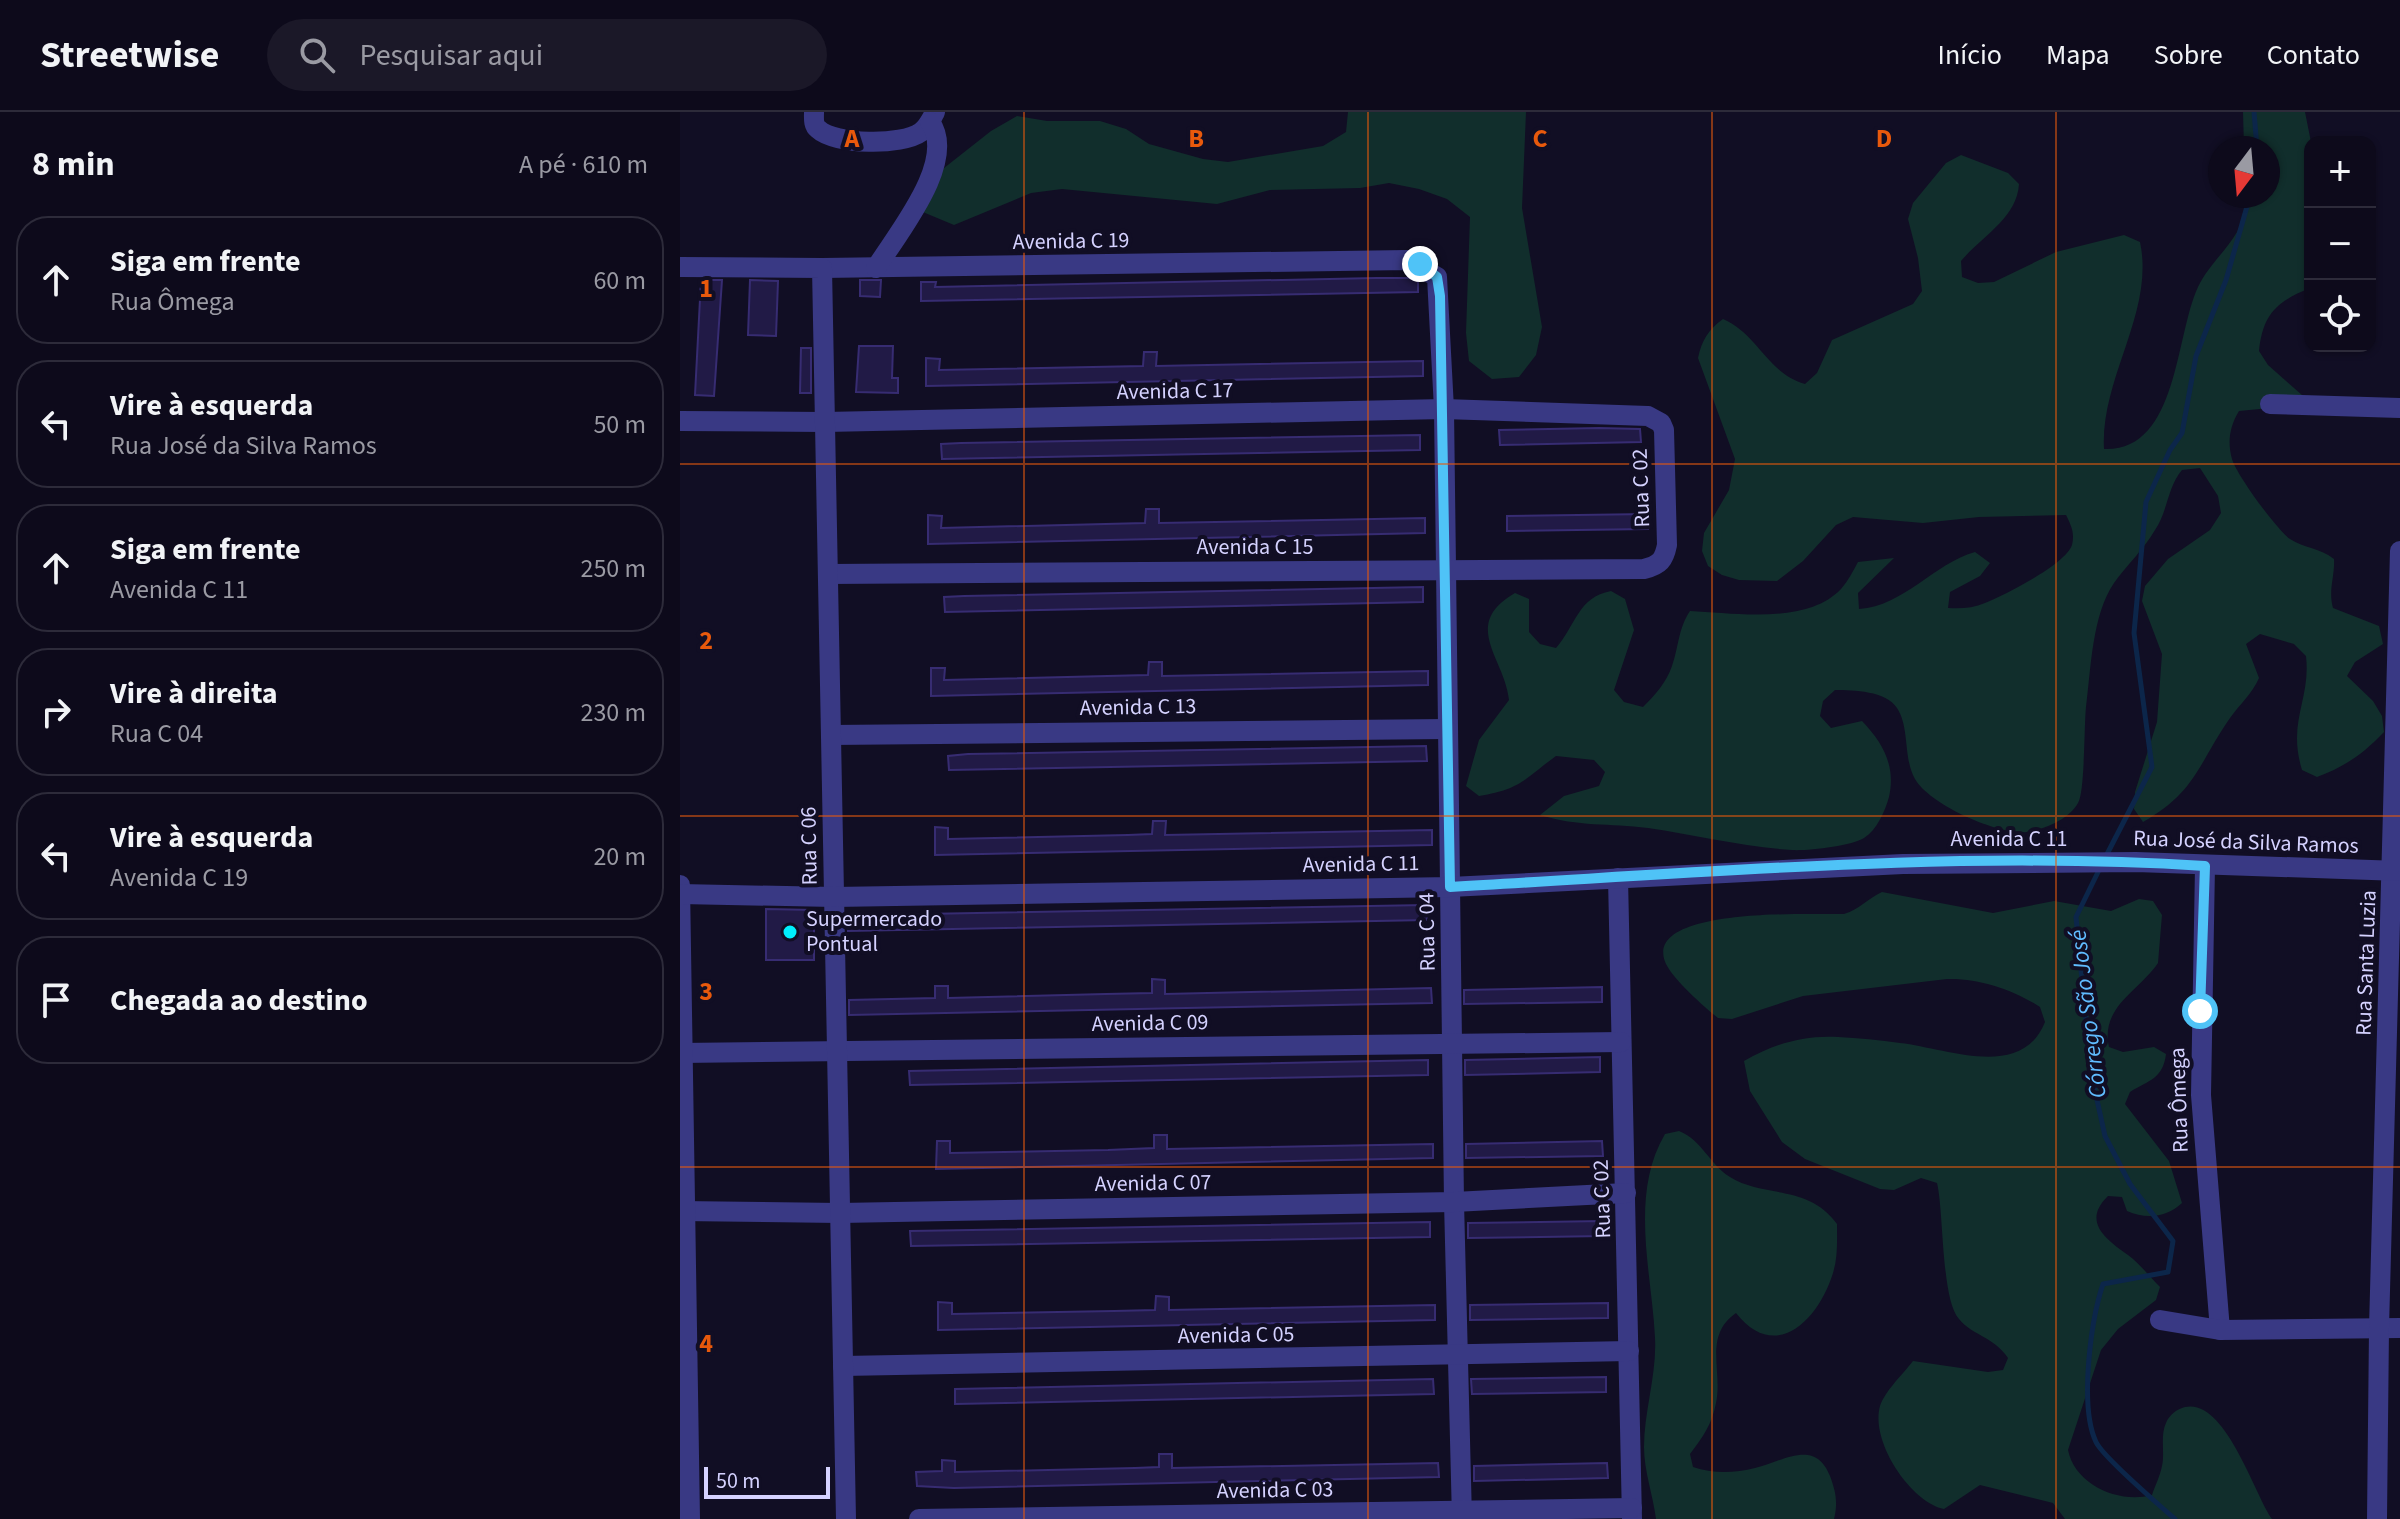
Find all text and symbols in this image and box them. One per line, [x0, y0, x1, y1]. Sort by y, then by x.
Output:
search box [267, 19, 827, 91]
text: Streetwise [40, 28, 219, 82]
icon: search [295, 33, 339, 77]
text: Pesquisar aqui [359, 34, 543, 77]
text: Início [1938, 35, 2002, 75]
text: Mapa [2046, 35, 2110, 75]
text: Sobre [2154, 35, 2223, 75]
text: Contato [2267, 35, 2360, 75]
text: A [844, 120, 861, 157]
text: B [1188, 120, 1204, 157]
text: C [1532, 120, 1548, 157]
text: D [1876, 120, 1892, 157]
north arrow [2208, 136, 2280, 208]
map controls [2304, 136, 2376, 352]
button: + [2304, 136, 2376, 208]
text: 8 min [32, 140, 115, 189]
text: A pé · 610 m [519, 146, 648, 183]
button: − [2304, 208, 2376, 280]
street label: Avenida C 19 [1012, 224, 1130, 258]
text: Siga em frente [110, 240, 301, 283]
route end [1402, 246, 1438, 282]
icon: ahead [34, 258, 78, 302]
text: 60 m [593, 262, 646, 299]
text: 1 [699, 270, 713, 307]
button: locate [2304, 280, 2376, 352]
text: Rua Ômega [110, 283, 234, 320]
street label: Avenida C 17 [1116, 374, 1234, 408]
text: Vire à esquerda [110, 384, 313, 427]
icon: left [34, 402, 78, 446]
text: 50 m [593, 406, 646, 443]
text: Rua José da Silva Ramos [110, 427, 377, 464]
street label: Rua C 02 [1624, 448, 1658, 528]
text: Siga em frente [110, 528, 301, 571]
street label: Avenida C 15 [1197, 531, 1313, 563]
icon: ahead [34, 546, 78, 590]
text: 250 m [580, 550, 646, 587]
text: Avenida C 11 [110, 571, 248, 608]
text: 2 [699, 622, 713, 659]
text: Vire à direita [110, 672, 278, 715]
icon: right [34, 690, 78, 734]
street label: Avenida C 13 [1079, 690, 1197, 724]
text: 230 m [580, 694, 646, 731]
text: Rua C 04 [110, 715, 203, 752]
street label: Rua C 06 [792, 806, 826, 886]
text: Vire à esquerda [110, 816, 313, 859]
street label: Rua José da Silva Ramos [2133, 822, 2359, 862]
street label: Avenida C 11 [1951, 823, 2067, 855]
icon: left [34, 834, 78, 878]
text: 20 m [593, 838, 646, 875]
street label: Avenida C 11 [1302, 847, 1420, 881]
text: Avenida C 19 [110, 859, 248, 896]
street label: Rua Santa Luzia [2347, 890, 2385, 1036]
street label: Rua C 04 [1410, 892, 1444, 972]
place label: Supermercado Pontual [806, 903, 942, 960]
marker: Supermercado Pontual [781, 923, 799, 941]
water label: Córrego São José [2060, 927, 2116, 1100]
text: 3 [699, 973, 713, 1010]
icon: arrive [34, 978, 78, 1022]
text: Chegada ao destino [110, 979, 368, 1022]
route start [2182, 993, 2218, 1029]
street label: Avenida C 09 [1091, 1006, 1209, 1040]
street label: Rua Ômega [2161, 1047, 2197, 1153]
street label: Rua C 02 [1585, 1159, 1619, 1239]
street label: Avenida C 07 [1094, 1166, 1212, 1200]
street label: Avenida C 05 [1177, 1318, 1295, 1352]
text: 4 [699, 1325, 713, 1362]
scale bar [704, 1463, 830, 1499]
text: 50 m [716, 1465, 761, 1497]
street label: Avenida C 03 [1216, 1473, 1334, 1507]

